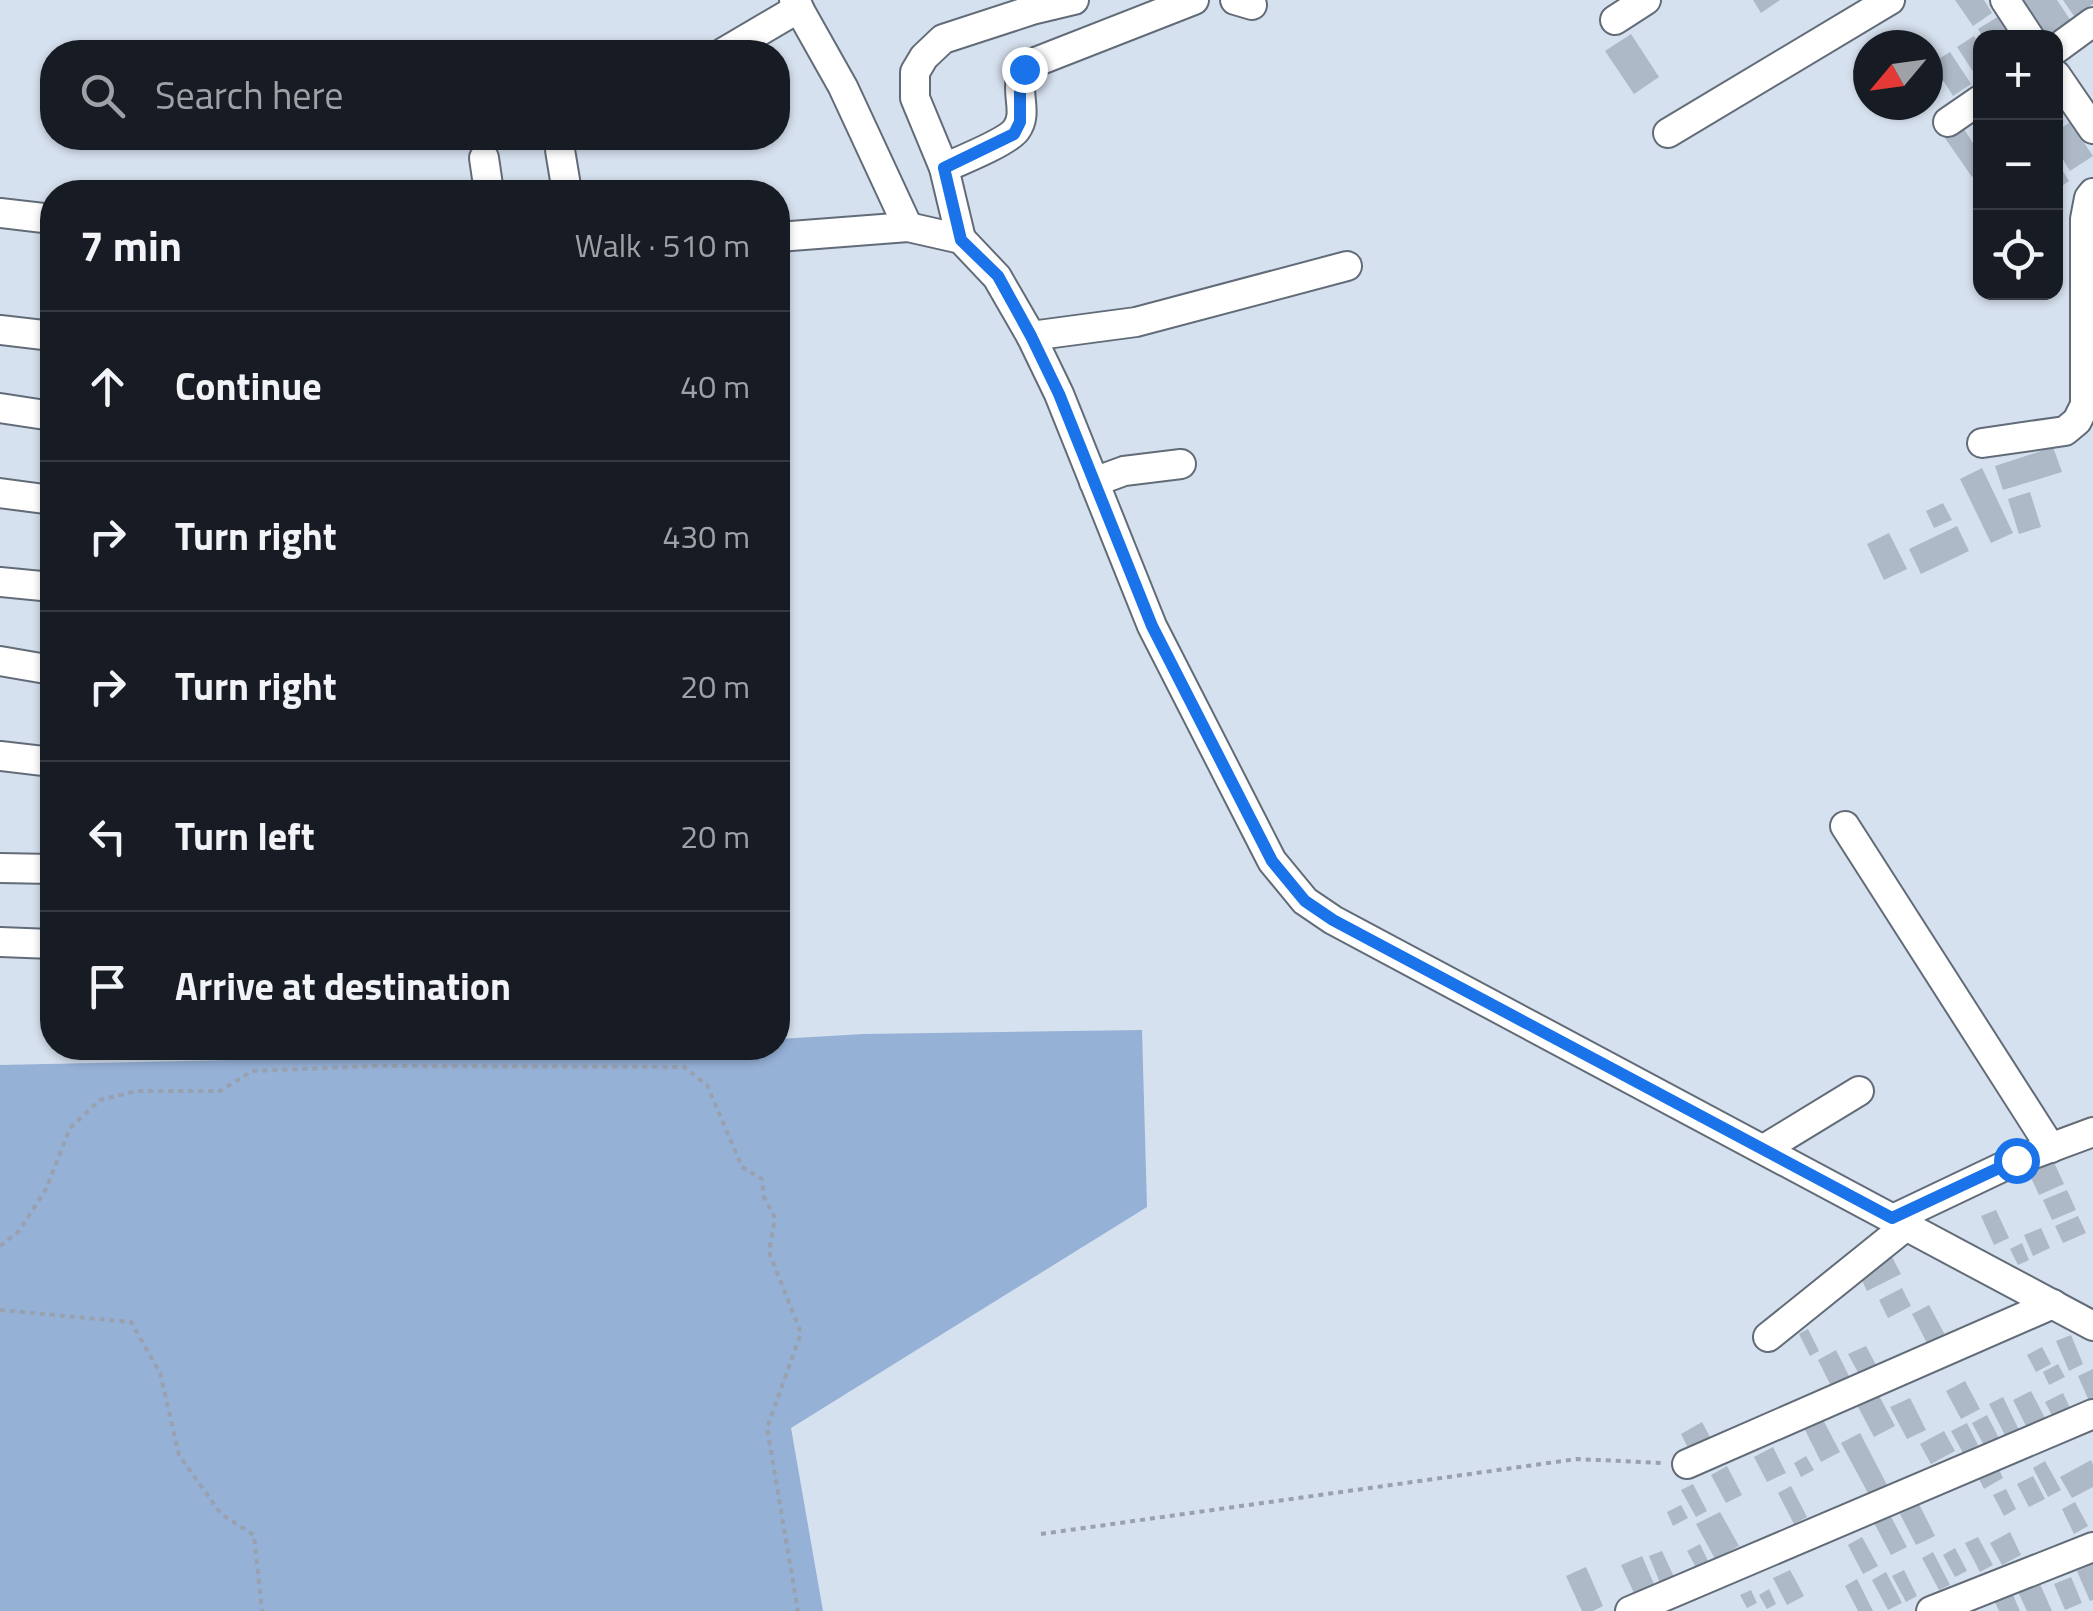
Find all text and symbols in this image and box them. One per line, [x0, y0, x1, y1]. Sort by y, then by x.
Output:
north arrow [1853, 30, 1943, 120]
map controls [1973, 30, 2063, 300]
button: + [1973, 30, 2063, 120]
search box [40, 40, 790, 150]
route end [1002, 47, 1048, 93]
text: Search here [155, 66, 343, 124]
icon: search [75, 68, 130, 123]
button: − [1973, 120, 2063, 210]
button: locate [1973, 210, 2063, 300]
text: 7 min [80, 213, 182, 277]
text: Walk · 510 m [575, 221, 750, 269]
text: Continue [175, 357, 322, 415]
icon: ahead [80, 359, 135, 414]
text: 40 m [680, 362, 750, 410]
text: Turn right [175, 507, 337, 565]
icon: right [80, 509, 135, 564]
text: 430 m [662, 512, 750, 560]
text: Turn right [175, 657, 337, 715]
icon: right [80, 659, 135, 714]
text: 20 m [680, 662, 750, 710]
text: Turn left [175, 807, 315, 865]
icon: left [80, 809, 135, 864]
text: 20 m [680, 812, 750, 860]
text: Arrive at destination [175, 957, 511, 1015]
icon: arrive [80, 959, 135, 1014]
route start [1994, 1138, 2040, 1184]

